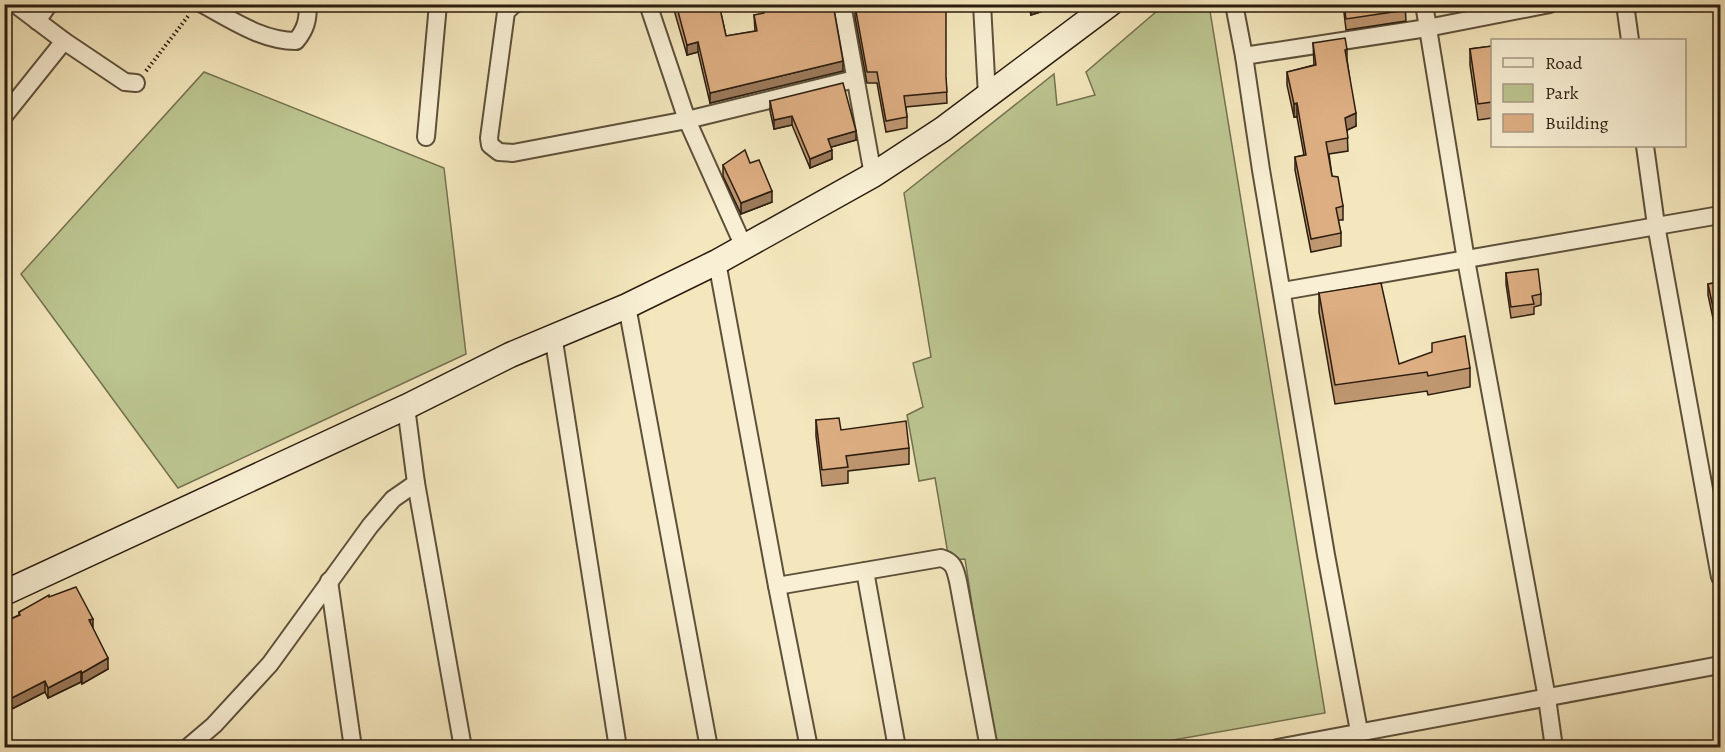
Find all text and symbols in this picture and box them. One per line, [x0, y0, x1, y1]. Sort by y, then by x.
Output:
legend [1491, 39, 1686, 147]
text: Road [1545, 51, 1583, 75]
text: Park [1545, 81, 1579, 105]
text: Building [1545, 111, 1609, 135]

